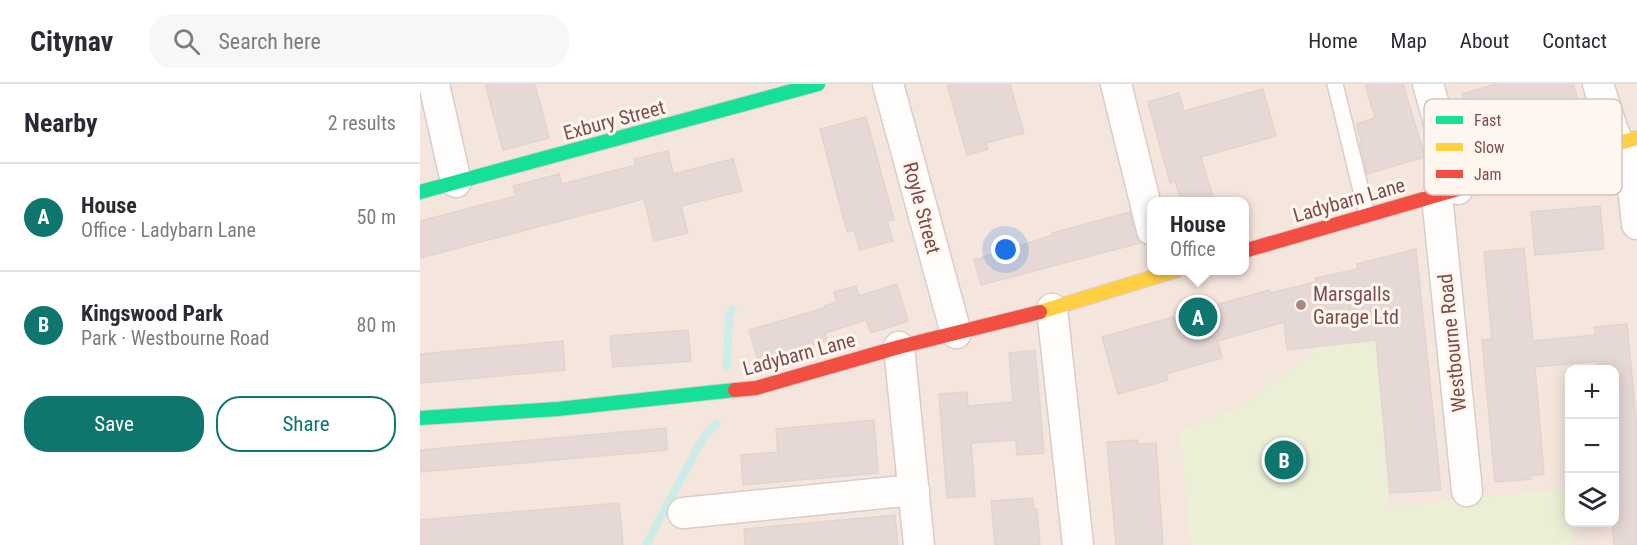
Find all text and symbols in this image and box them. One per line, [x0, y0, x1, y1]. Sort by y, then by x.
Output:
search box [149, 14, 569, 68]
text: Citynav [30, 25, 113, 58]
icon: search [170, 25, 203, 58]
text: Search here [218, 29, 321, 54]
text: Home [1308, 29, 1358, 53]
text: Map [1391, 29, 1427, 53]
text: About [1460, 29, 1509, 53]
text: Contact [1542, 29, 1607, 53]
street label: Exbury Street [561, 95, 668, 145]
legend [1424, 99, 1622, 195]
text: Nearby [24, 108, 98, 138]
text: 2 results [328, 111, 396, 135]
text: Fast [1474, 111, 1501, 130]
text: Slow [1474, 138, 1504, 157]
street label: Royle Street [898, 159, 946, 257]
text: Jam [1474, 165, 1501, 184]
street label: Ladybarn Lane [1290, 173, 1408, 227]
text: House [81, 193, 137, 218]
popup [1147, 197, 1249, 275]
text: A [38, 205, 49, 229]
text: 50 m [357, 205, 396, 229]
text: House [1170, 212, 1226, 237]
text: Office · Ladybarn Lane [81, 218, 256, 242]
your location [991, 235, 1020, 264]
text: Office [1170, 237, 1216, 261]
street label: Westbourne Road [1433, 273, 1471, 413]
place label: Marsgalls Garage Ltd [1313, 282, 1399, 329]
pin: A [1178, 294, 1218, 340]
marker: Marsgalls Garage Ltd [1294, 298, 1308, 312]
text: Kingswood Park [81, 301, 223, 326]
text: B [38, 313, 49, 337]
text: 80 m [357, 313, 396, 337]
text: Park · Westbourne Road [81, 326, 270, 350]
street label: Ladybarn Lane [740, 327, 858, 381]
map controls [1565, 365, 1619, 527]
button: + [1565, 365, 1619, 419]
button: Save [24, 396, 204, 452]
button: Share [216, 396, 396, 452]
button: − [1565, 419, 1619, 473]
pin: B [1264, 438, 1304, 482]
button: layers [1565, 473, 1619, 527]

